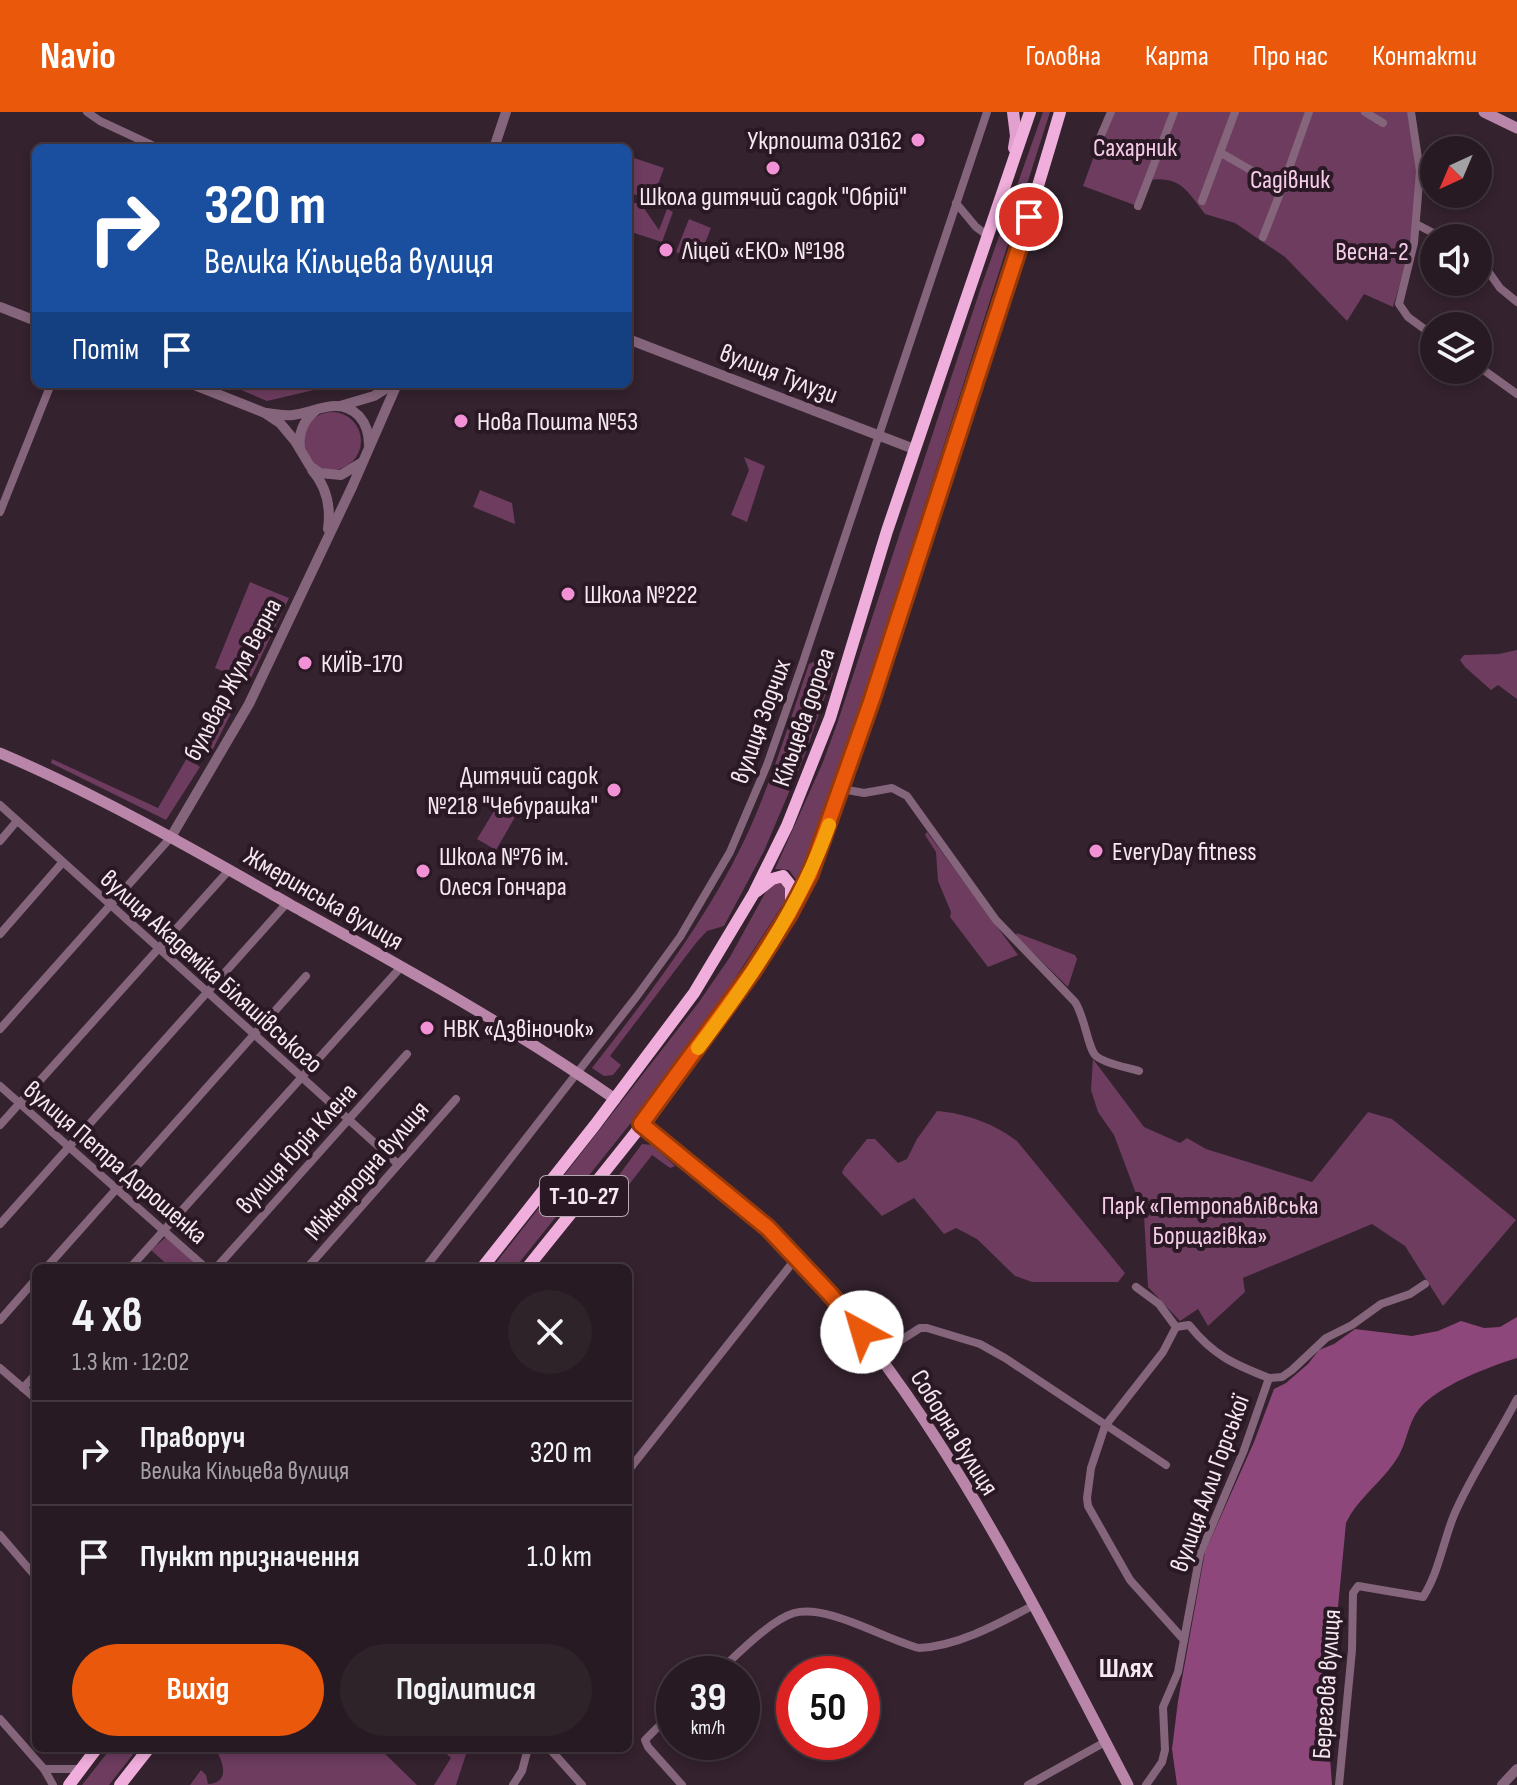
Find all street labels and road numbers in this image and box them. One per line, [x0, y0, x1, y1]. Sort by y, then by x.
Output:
street label: вулиця Тулузи [715, 338, 842, 411]
street label: бульвар Жуля Верна [178, 593, 289, 766]
street label: Кільцева дорога [766, 644, 843, 791]
street label: вулиця Зодчих [725, 655, 798, 788]
street label: Жмеринська вулиця [238, 841, 408, 957]
street label: вулиця Академіка Біляшівського [93, 864, 329, 1080]
street label: вулиця Петра Дорошенка [17, 1075, 213, 1251]
street label: вулиця Юрія Клена [230, 1077, 364, 1221]
street label: Міжнародна вулиця [298, 1095, 436, 1247]
road number: Т-10-27 [540, 1176, 628, 1216]
street label: Соборна вулиця [903, 1364, 1005, 1501]
street label: вулиця Алли Горської [1164, 1390, 1257, 1576]
street label: Берегова вулиця [1307, 1608, 1348, 1760]

